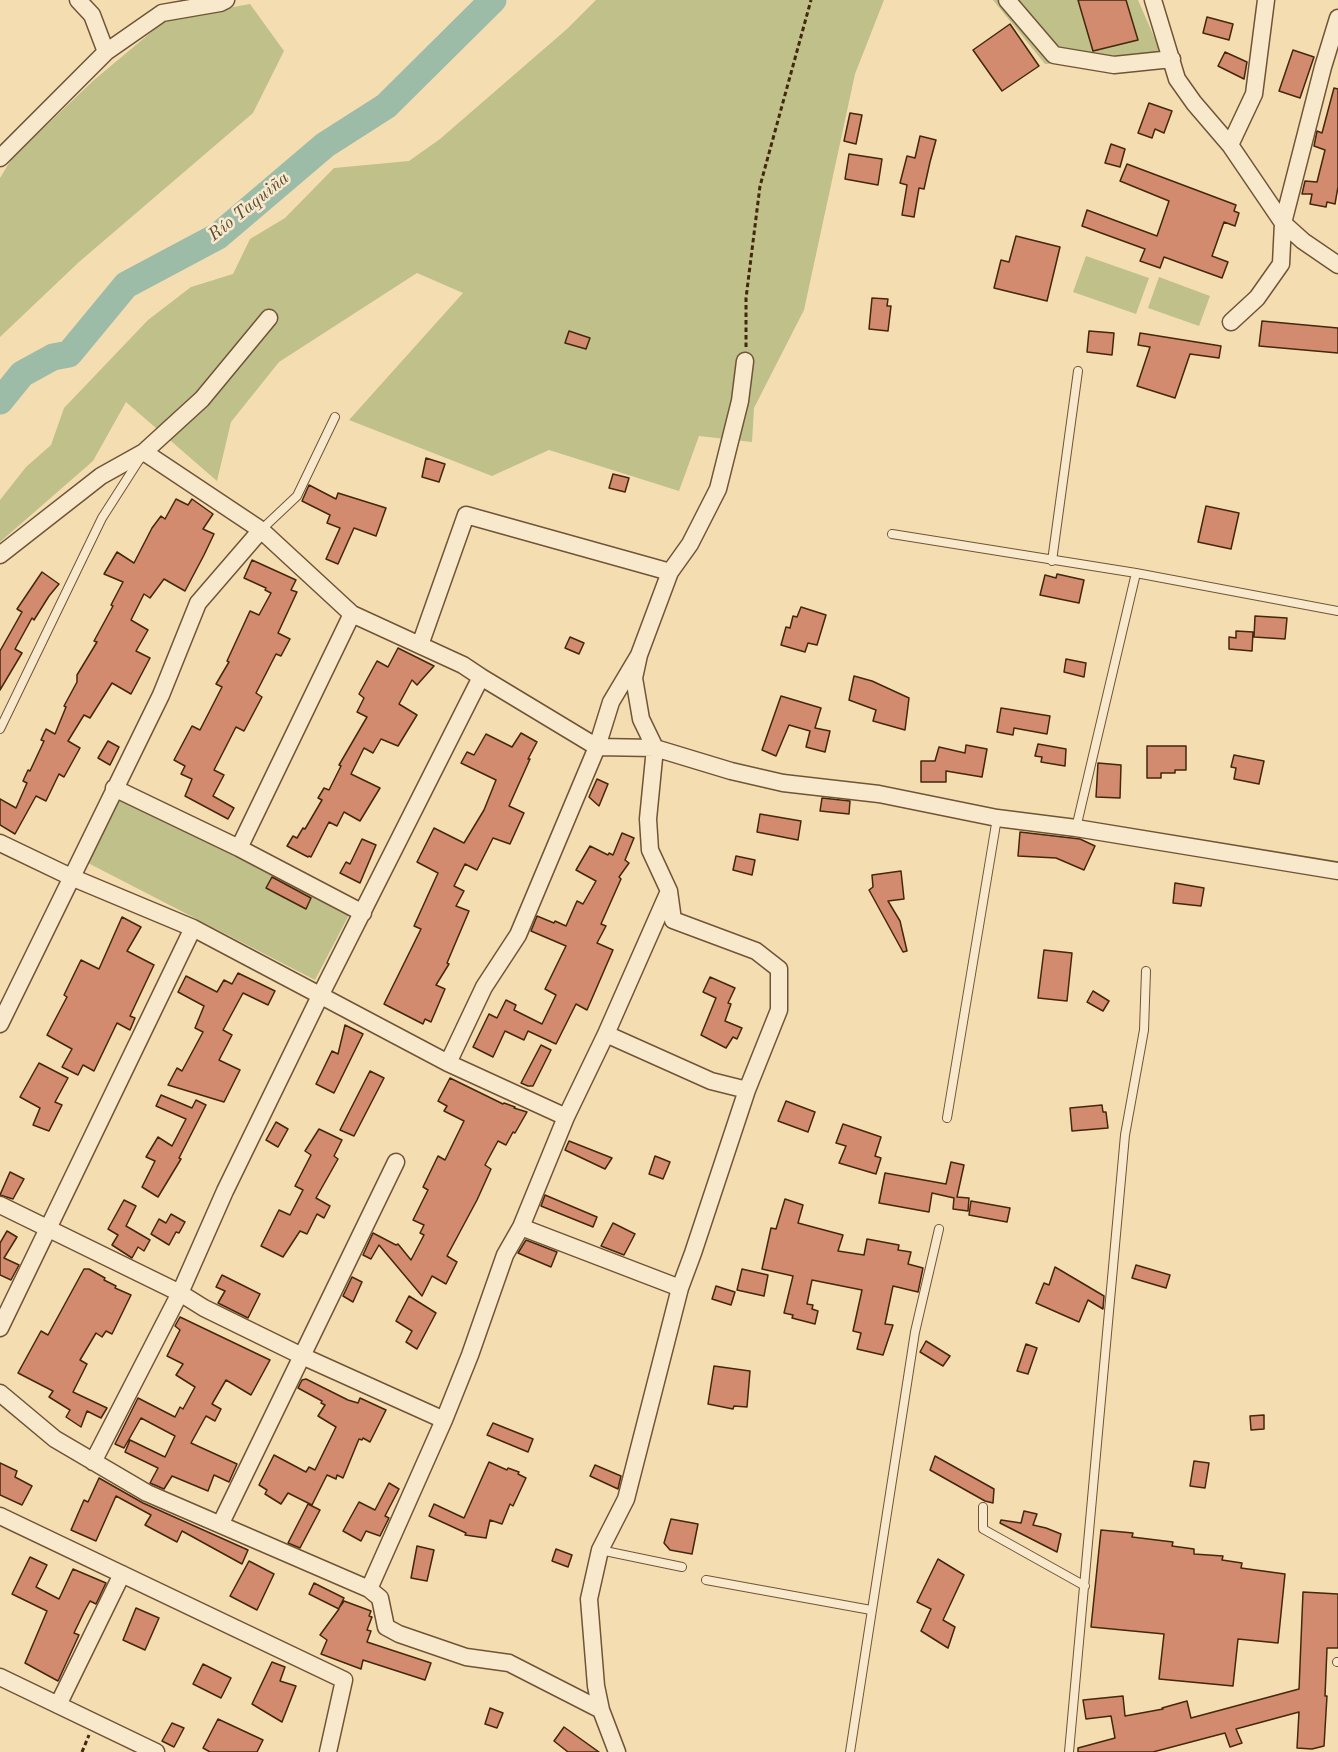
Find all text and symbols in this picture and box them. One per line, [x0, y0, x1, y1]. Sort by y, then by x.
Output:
water label: Río Taquiña [204, 168, 294, 246]

